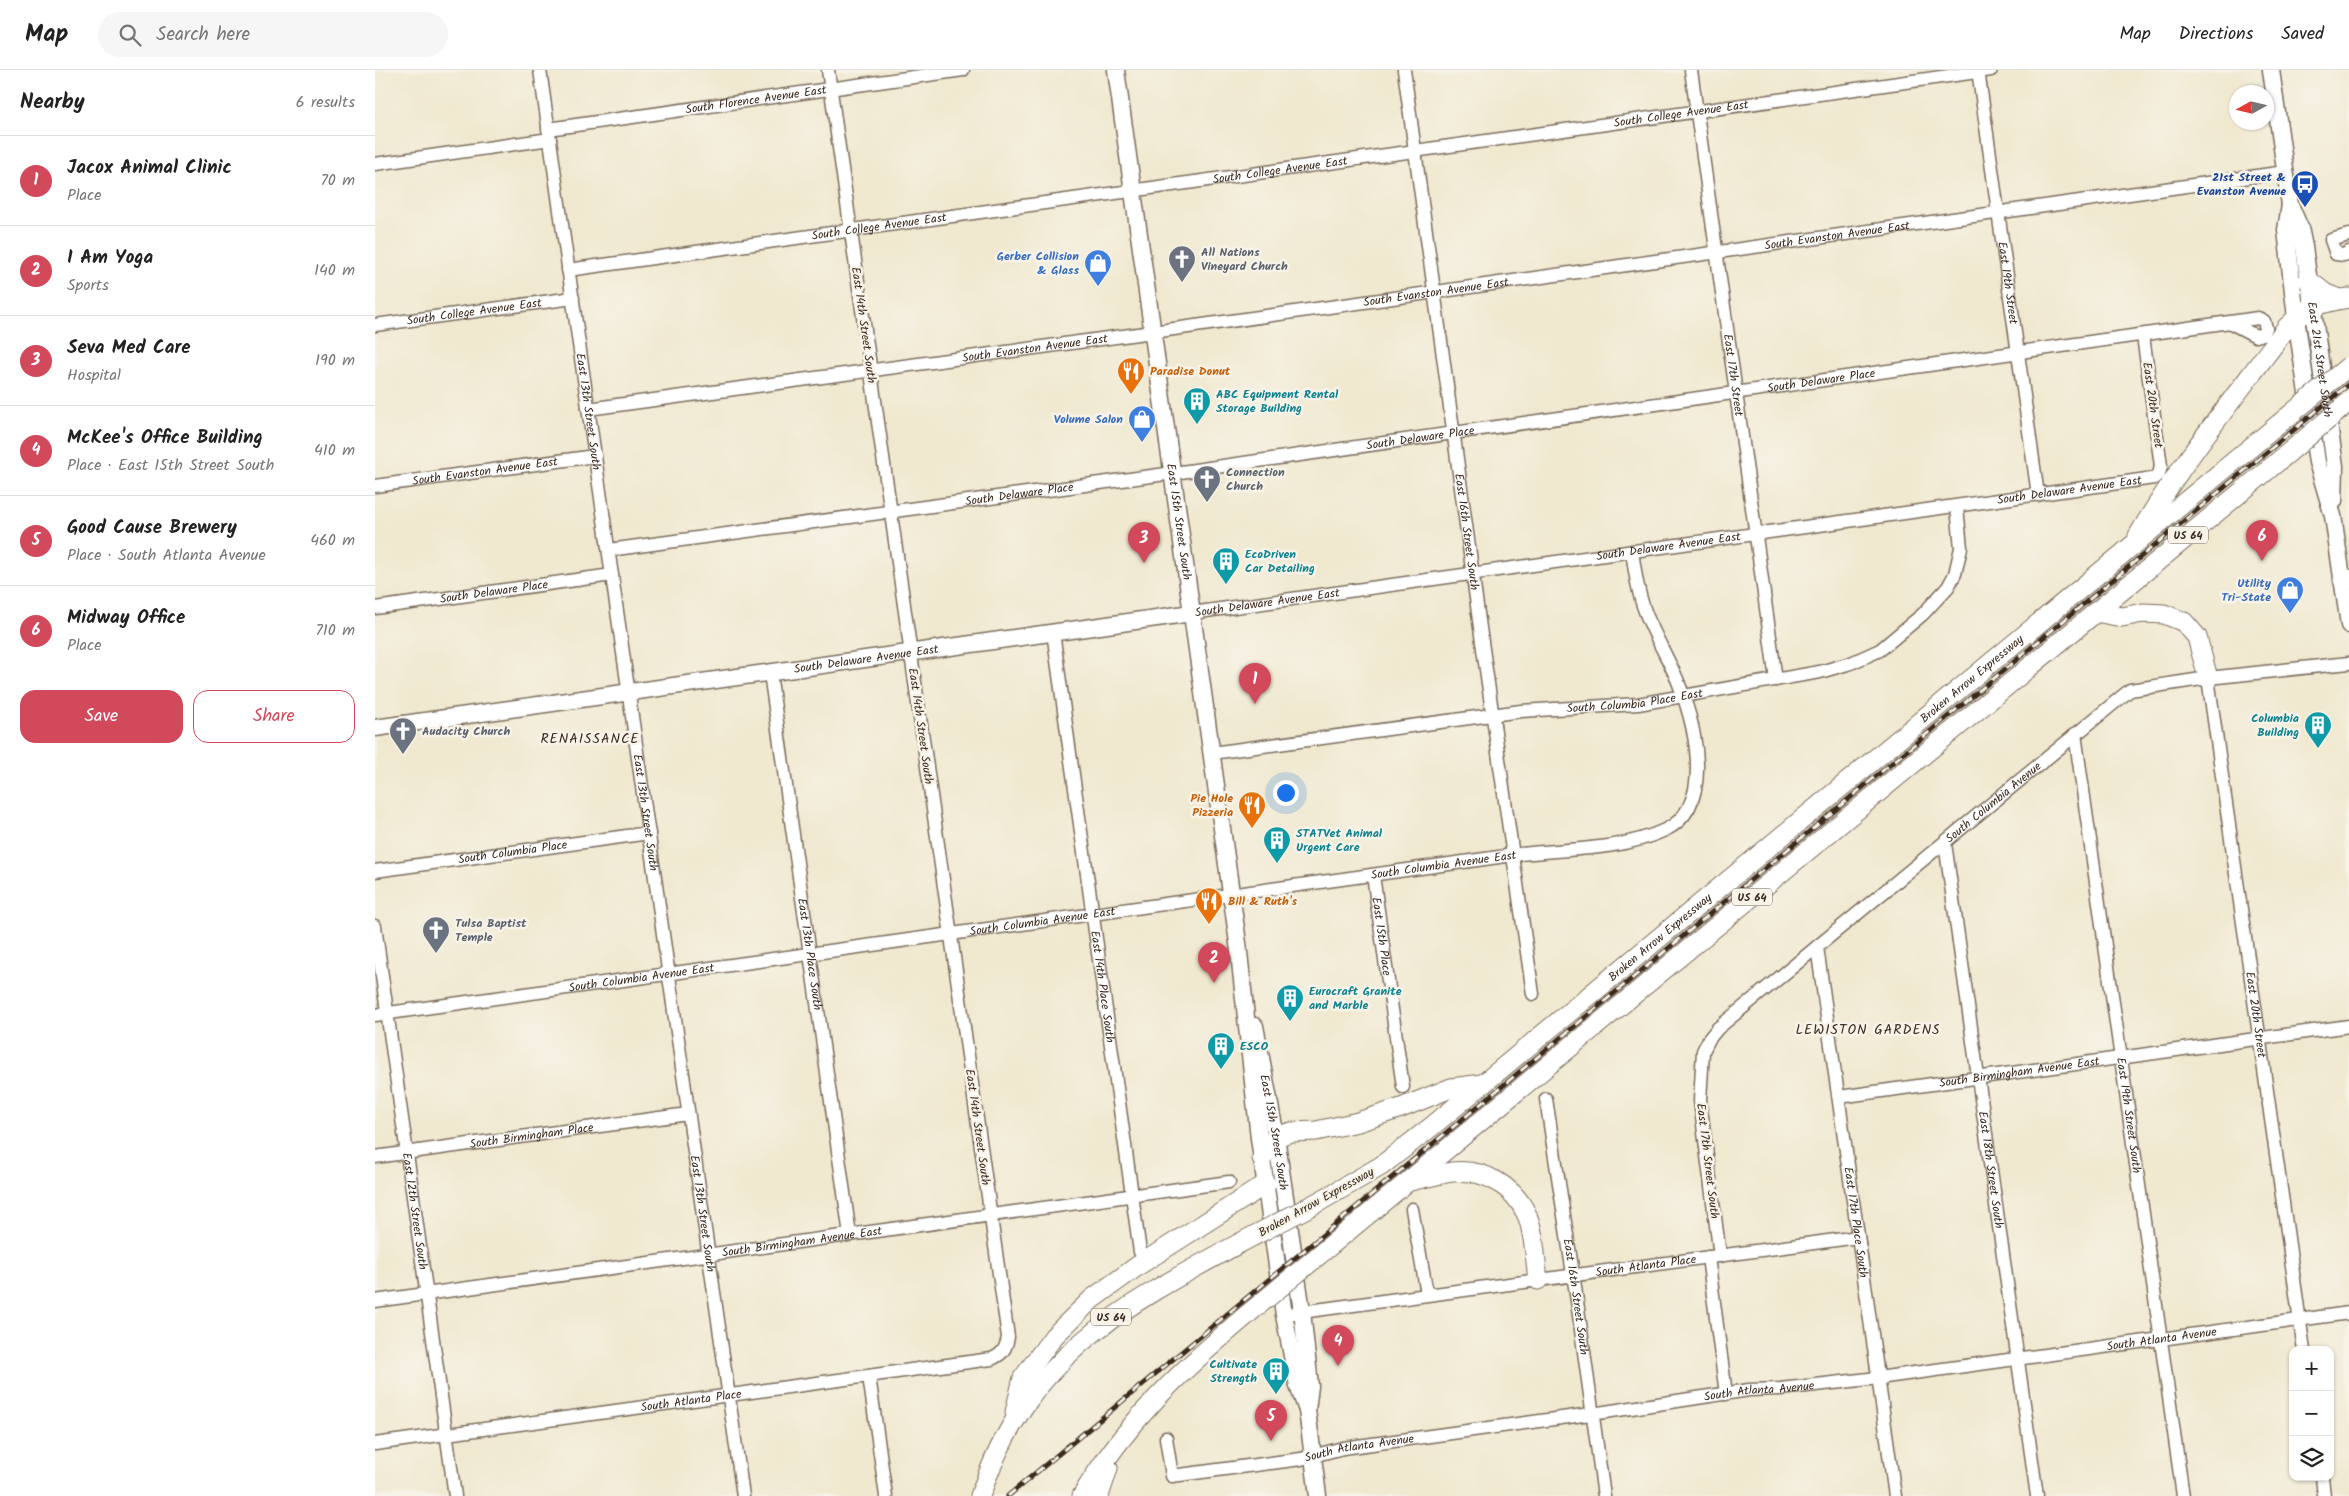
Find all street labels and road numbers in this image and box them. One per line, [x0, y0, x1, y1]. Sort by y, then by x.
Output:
street label: South Florence Avenue East [684, 80, 828, 119]
street label: South College Avenue East [1612, 95, 1750, 133]
street label: South College Avenue East [1211, 152, 1349, 189]
street label: South College Avenue East [810, 208, 948, 246]
street label: South Evanston Avenue East [1763, 216, 1911, 255]
street label: East 19th Street [1992, 240, 2023, 326]
street label: East 14th Street South [846, 266, 881, 385]
street label: South Evanston Avenue East [1362, 273, 1510, 312]
street label: South College Avenue East [405, 293, 543, 331]
street label: East 21st Street South [2302, 300, 2337, 419]
street label: South Evanston Avenue East [961, 329, 1109, 368]
street label: East 17th Street [1718, 333, 1748, 418]
street label: East 13th Street South [570, 352, 606, 471]
street label: East 20th Street [2137, 361, 2168, 450]
street label: South Delaware Place [1766, 364, 1877, 398]
street label: South Delaware Place [1365, 421, 1476, 455]
street label: South Evanston Avenue East [411, 452, 559, 491]
street label: East 15th Street South [1161, 462, 1196, 581]
street label: South Delaware Avenue East [1996, 471, 2143, 510]
street label: East 16th Street South [1449, 472, 1484, 591]
street label: South Delaware Place [964, 478, 1075, 511]
road number: US 64 [2168, 526, 2208, 544]
street label: South Delaware Avenue East [1595, 527, 1742, 566]
street label: South Delaware Place [439, 575, 550, 609]
street label: South Delaware Avenue East [1194, 583, 1341, 622]
street label: Broken Arrow Expressway [1916, 630, 2028, 728]
street label: South Delaware Avenue East [793, 640, 940, 679]
street label: East 14th Street South [903, 667, 938, 786]
street label: South Columbia Place East [1566, 684, 1705, 718]
street label: East 13th Street South [628, 753, 663, 872]
street label: South Columbia Avenue [1941, 757, 2046, 848]
street label: South Columbia Place [457, 835, 569, 869]
street label: South Columbia Avenue East [1370, 846, 1518, 885]
street label: Broken Arrow Expressway [1604, 889, 1716, 986]
road number: US 64 [1732, 889, 1772, 906]
street label: East 15th Place [1366, 896, 1396, 978]
street label: East 13th Place South [792, 897, 827, 1012]
street label: South Columbia Avenue East [969, 902, 1117, 941]
street label: East 14th Place South [1085, 929, 1120, 1044]
street label: South Columbia Avenue East [567, 958, 716, 998]
street label: East 20th Street [2240, 970, 2271, 1059]
street label: South Birmingham Avenue East [1938, 1052, 2101, 1093]
street label: East 19th Street South [2111, 1056, 2146, 1174]
street label: East 14th Street South [960, 1068, 995, 1187]
street label: East 15th Street South [1254, 1073, 1293, 1192]
street label: East 17th Street South [1691, 1102, 1724, 1220]
street label: East 18th Street South [1973, 1110, 2008, 1230]
street label: South Birmingham Place [468, 1118, 595, 1154]
street label: East 12th Street South [397, 1152, 432, 1271]
street label: East 13th Street South [685, 1154, 720, 1273]
street label: Broken Arrow Expressway [1255, 1163, 1378, 1242]
street label: East 17th Place South [1838, 1166, 1873, 1279]
street label: South Birmingham Avenue East [721, 1221, 884, 1263]
street label: East 16th Street South [1558, 1237, 1593, 1356]
street label: South Atlanta Place [1594, 1250, 1698, 1282]
road number: US 64 [1091, 1308, 1131, 1326]
street label: South Atlanta Avenue [2105, 1322, 2218, 1356]
street label: South Atlanta Avenue [1703, 1376, 1816, 1407]
street label: South Atlanta Place [640, 1384, 743, 1417]
street label: South Atlanta Avenue [1303, 1429, 1416, 1468]

